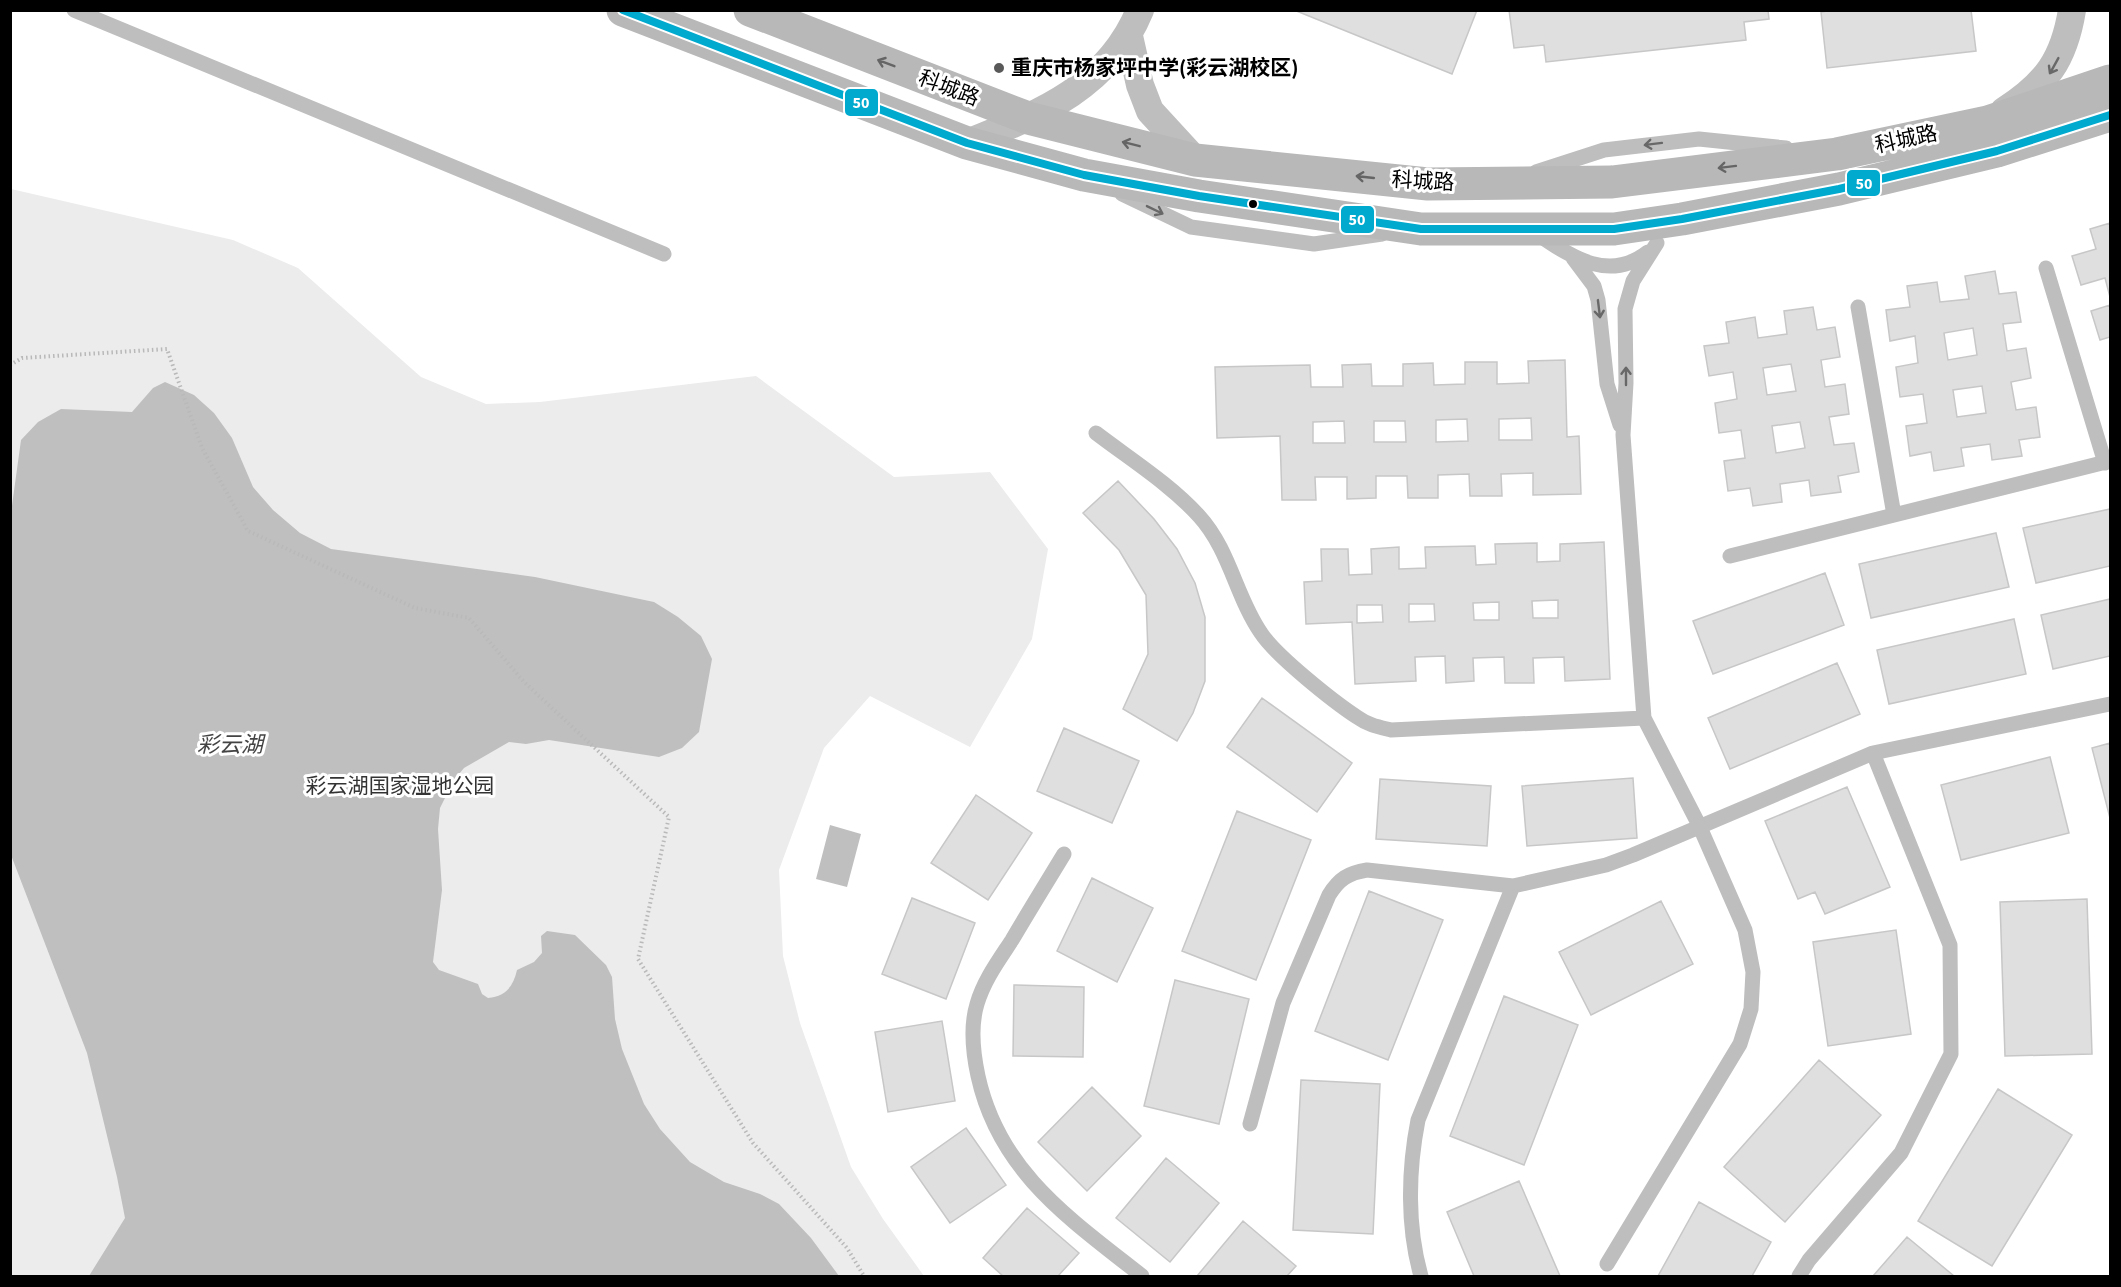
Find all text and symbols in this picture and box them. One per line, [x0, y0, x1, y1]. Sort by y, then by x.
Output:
place label: 重庆市杨家坪中学(彩云湖校区) [1011, 53, 1298, 83]
one-way arrow [878, 57, 896, 68]
one-way arrow [2048, 57, 2060, 74]
marker: 重庆市杨家坪中学(彩云湖校区) [992, 61, 1006, 75]
street label: 科城路 [914, 63, 984, 113]
line badge: 50 [844, 88, 879, 117]
text: 50 [853, 92, 869, 114]
street label: 科城路 [1872, 118, 1940, 160]
one-way arrow [1122, 138, 1141, 150]
one-way arrow [1644, 139, 1664, 150]
one-way arrow [1717, 162, 1737, 173]
street label: 科城路 [1391, 164, 1455, 198]
line badge: 50 [1846, 169, 1881, 197]
one-way arrow [1356, 171, 1376, 182]
text: 50 [1856, 173, 1872, 195]
unlabelled marker [1247, 198, 1259, 210]
one-way arrow [1146, 204, 1164, 216]
line badge: 50 [1340, 205, 1375, 234]
text: 50 [1349, 209, 1365, 231]
one-way arrow [1594, 298, 1605, 318]
one-way arrow [1620, 367, 1632, 387]
water label: 彩云湖 [197, 729, 266, 761]
park label: 彩云湖国家湿地公园 [306, 771, 495, 801]

